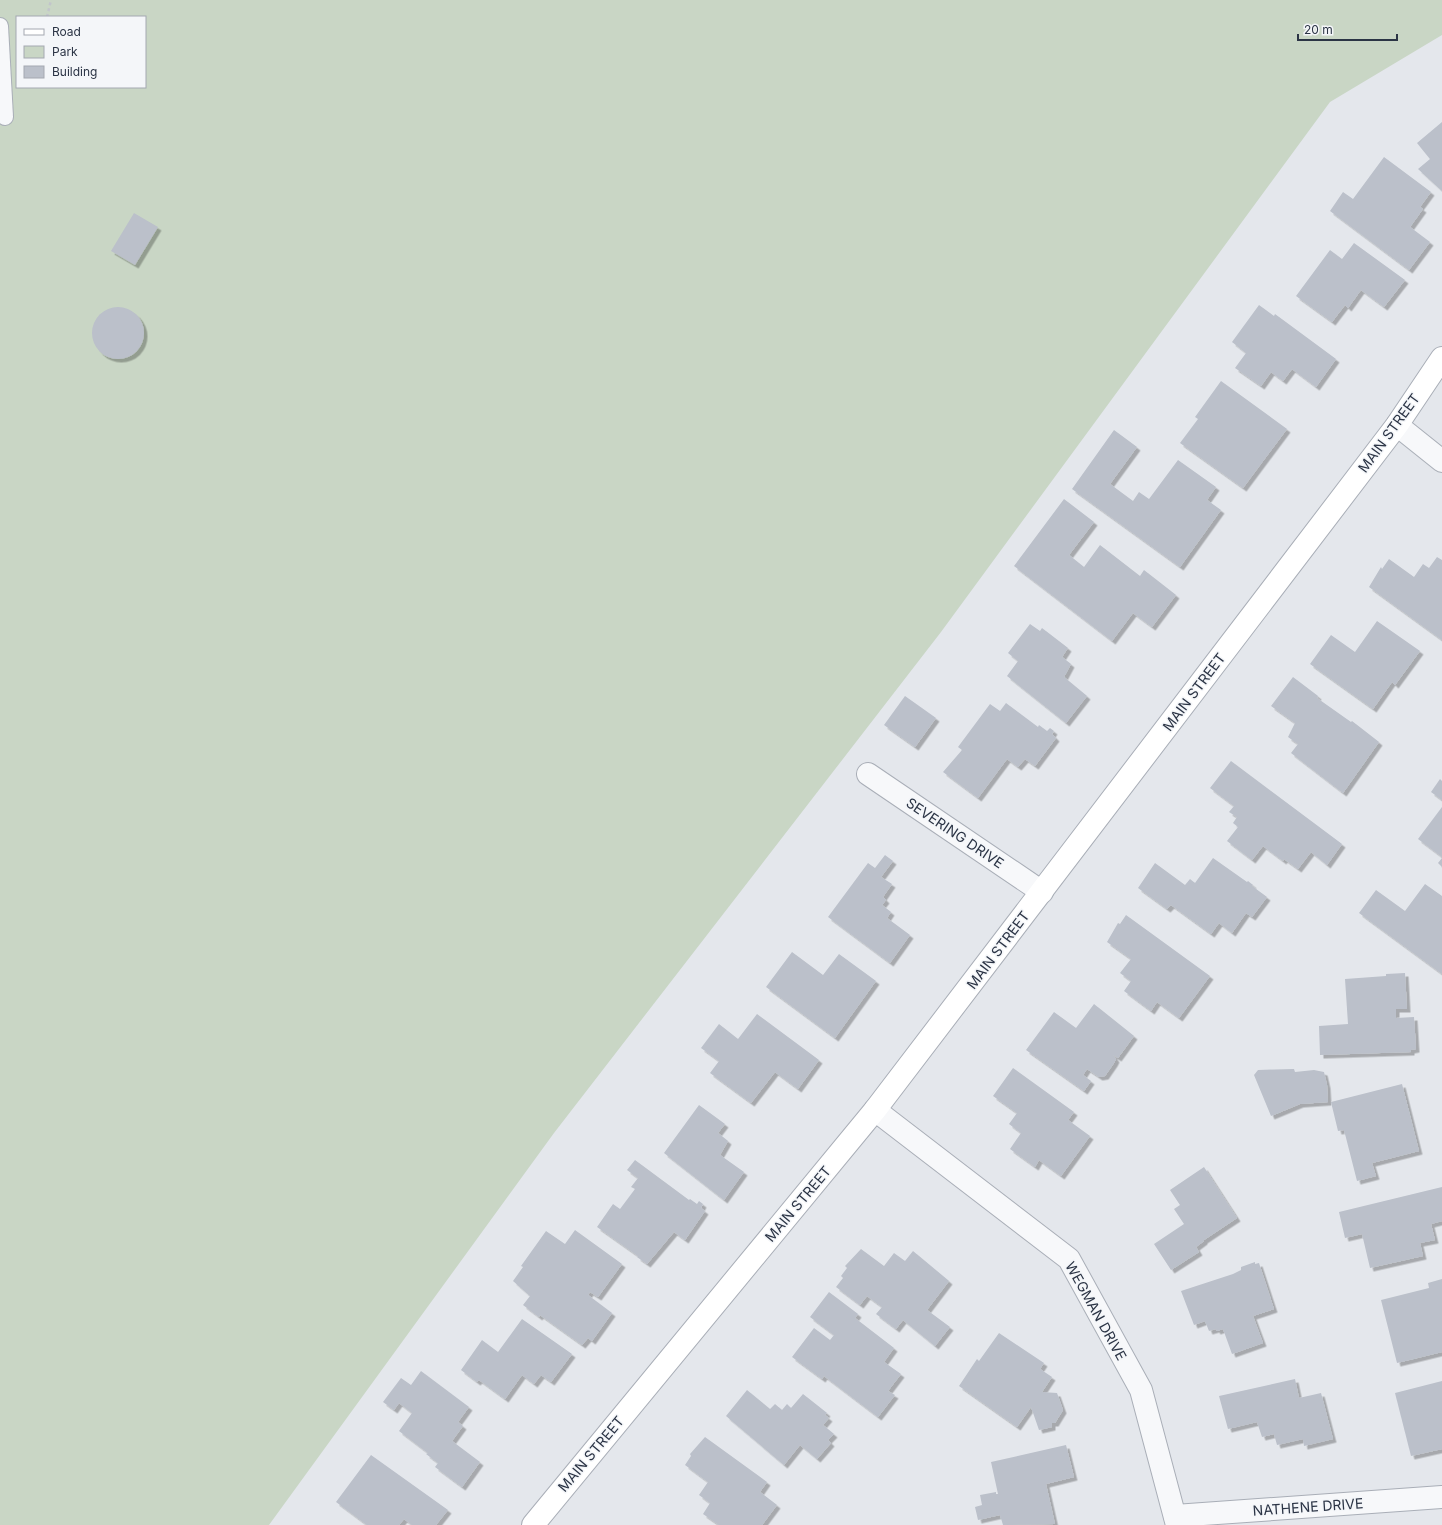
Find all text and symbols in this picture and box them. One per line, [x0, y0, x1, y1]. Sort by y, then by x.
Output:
legend [16, 16, 146, 88]
scale bar [1298, 16, 1397, 42]
text: 20 m [1304, 22, 1333, 37]
text: Road [52, 24, 81, 39]
text: Park [52, 44, 78, 59]
text: Building [52, 64, 97, 79]
street label: MAIN STREET [1354, 390, 1423, 476]
street label: MAIN STREET [1159, 649, 1229, 734]
street label: SEVERING DRIVE [903, 794, 1007, 872]
street label: MAIN STREET [963, 907, 1033, 992]
street label: MAIN STREET [761, 1162, 834, 1245]
street label: WEGMAN DRIVE [1062, 1258, 1131, 1363]
street label: MAIN STREET [554, 1412, 627, 1495]
street label: NATHENE DRIVE [1252, 1494, 1364, 1519]

